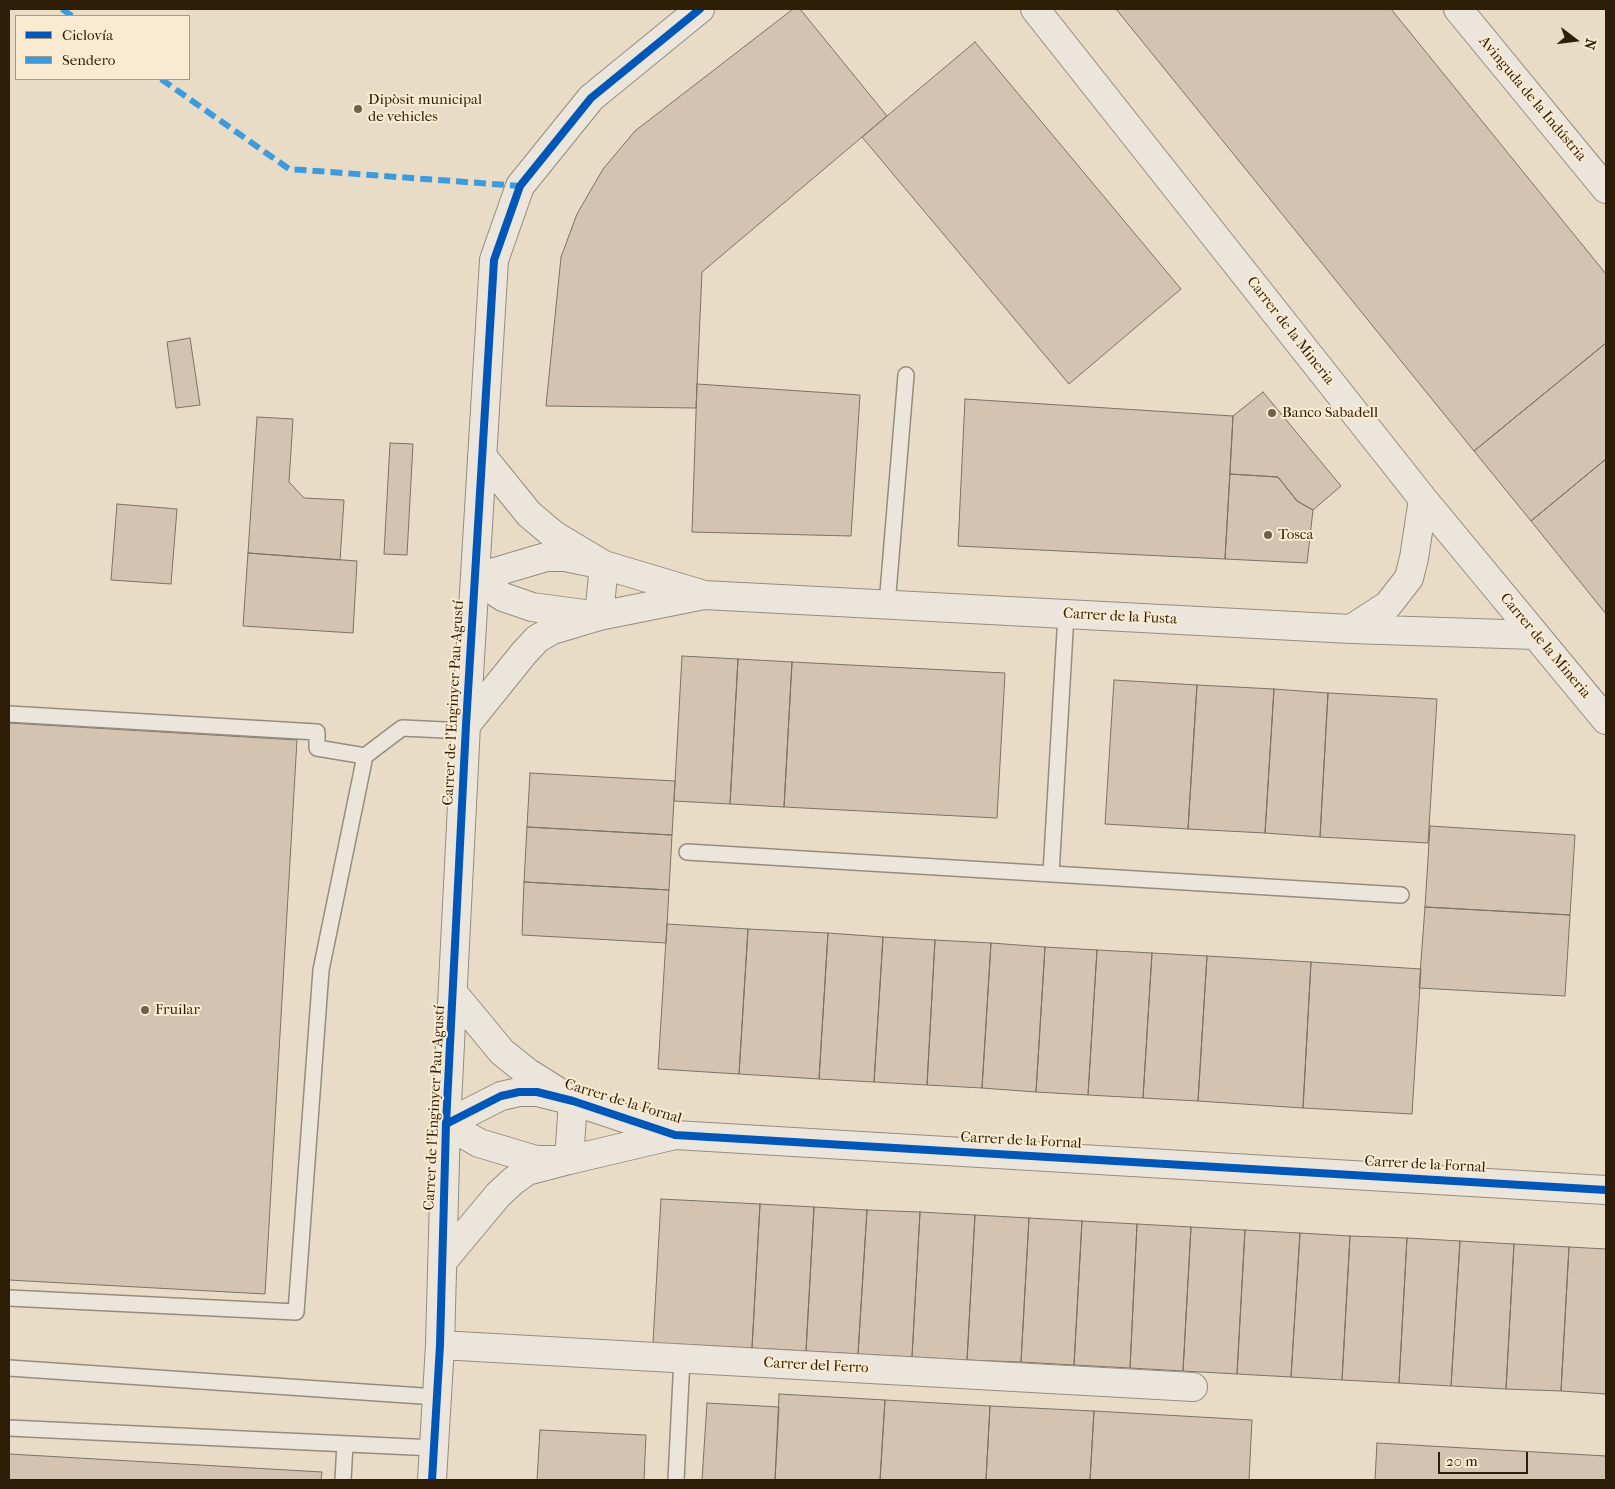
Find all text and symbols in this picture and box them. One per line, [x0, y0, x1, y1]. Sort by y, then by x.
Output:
legend [15, 15, 190, 80]
north arrow [1550, 15, 1600, 65]
text: Ciclovía [62, 26, 113, 44]
street label: Avinguda de la Indústria [1474, 33, 1590, 165]
text: N [1580, 37, 1600, 51]
text: Sendero [62, 51, 115, 69]
place label: Dipòsit municipal de vehicles [368, 91, 482, 126]
marker: Dipòsit municipal de vehicles [352, 103, 364, 115]
street label: Carrer de la Mineria [1242, 274, 1338, 388]
place label: Banco Sabadell [1282, 404, 1378, 422]
marker: Banco Sabadell [1266, 407, 1278, 419]
place label: Tosca [1278, 526, 1313, 544]
marker: Tosca [1262, 529, 1274, 541]
street label: Carrer de la Mineria [1496, 590, 1594, 702]
street label: Carrer de l'Enginyer Pau Agustí [440, 600, 468, 806]
street label: Carrer de la Fusta [1063, 605, 1177, 629]
place label: Fruilar [155, 1001, 200, 1019]
marker: Fruilar [139, 1004, 151, 1016]
street label: Carrer de l'Enginyer Pau Agustí [421, 1005, 449, 1211]
street label: Carrer de la Fornal [562, 1076, 684, 1128]
street label: Carrer de la Fornal [960, 1129, 1082, 1153]
street label: Carrer de la Fornal [1364, 1153, 1486, 1177]
street label: Carrer del Ferro [763, 1354, 869, 1378]
scale bar [1440, 1442, 1530, 1474]
text: 20 m [1446, 1452, 1478, 1470]

